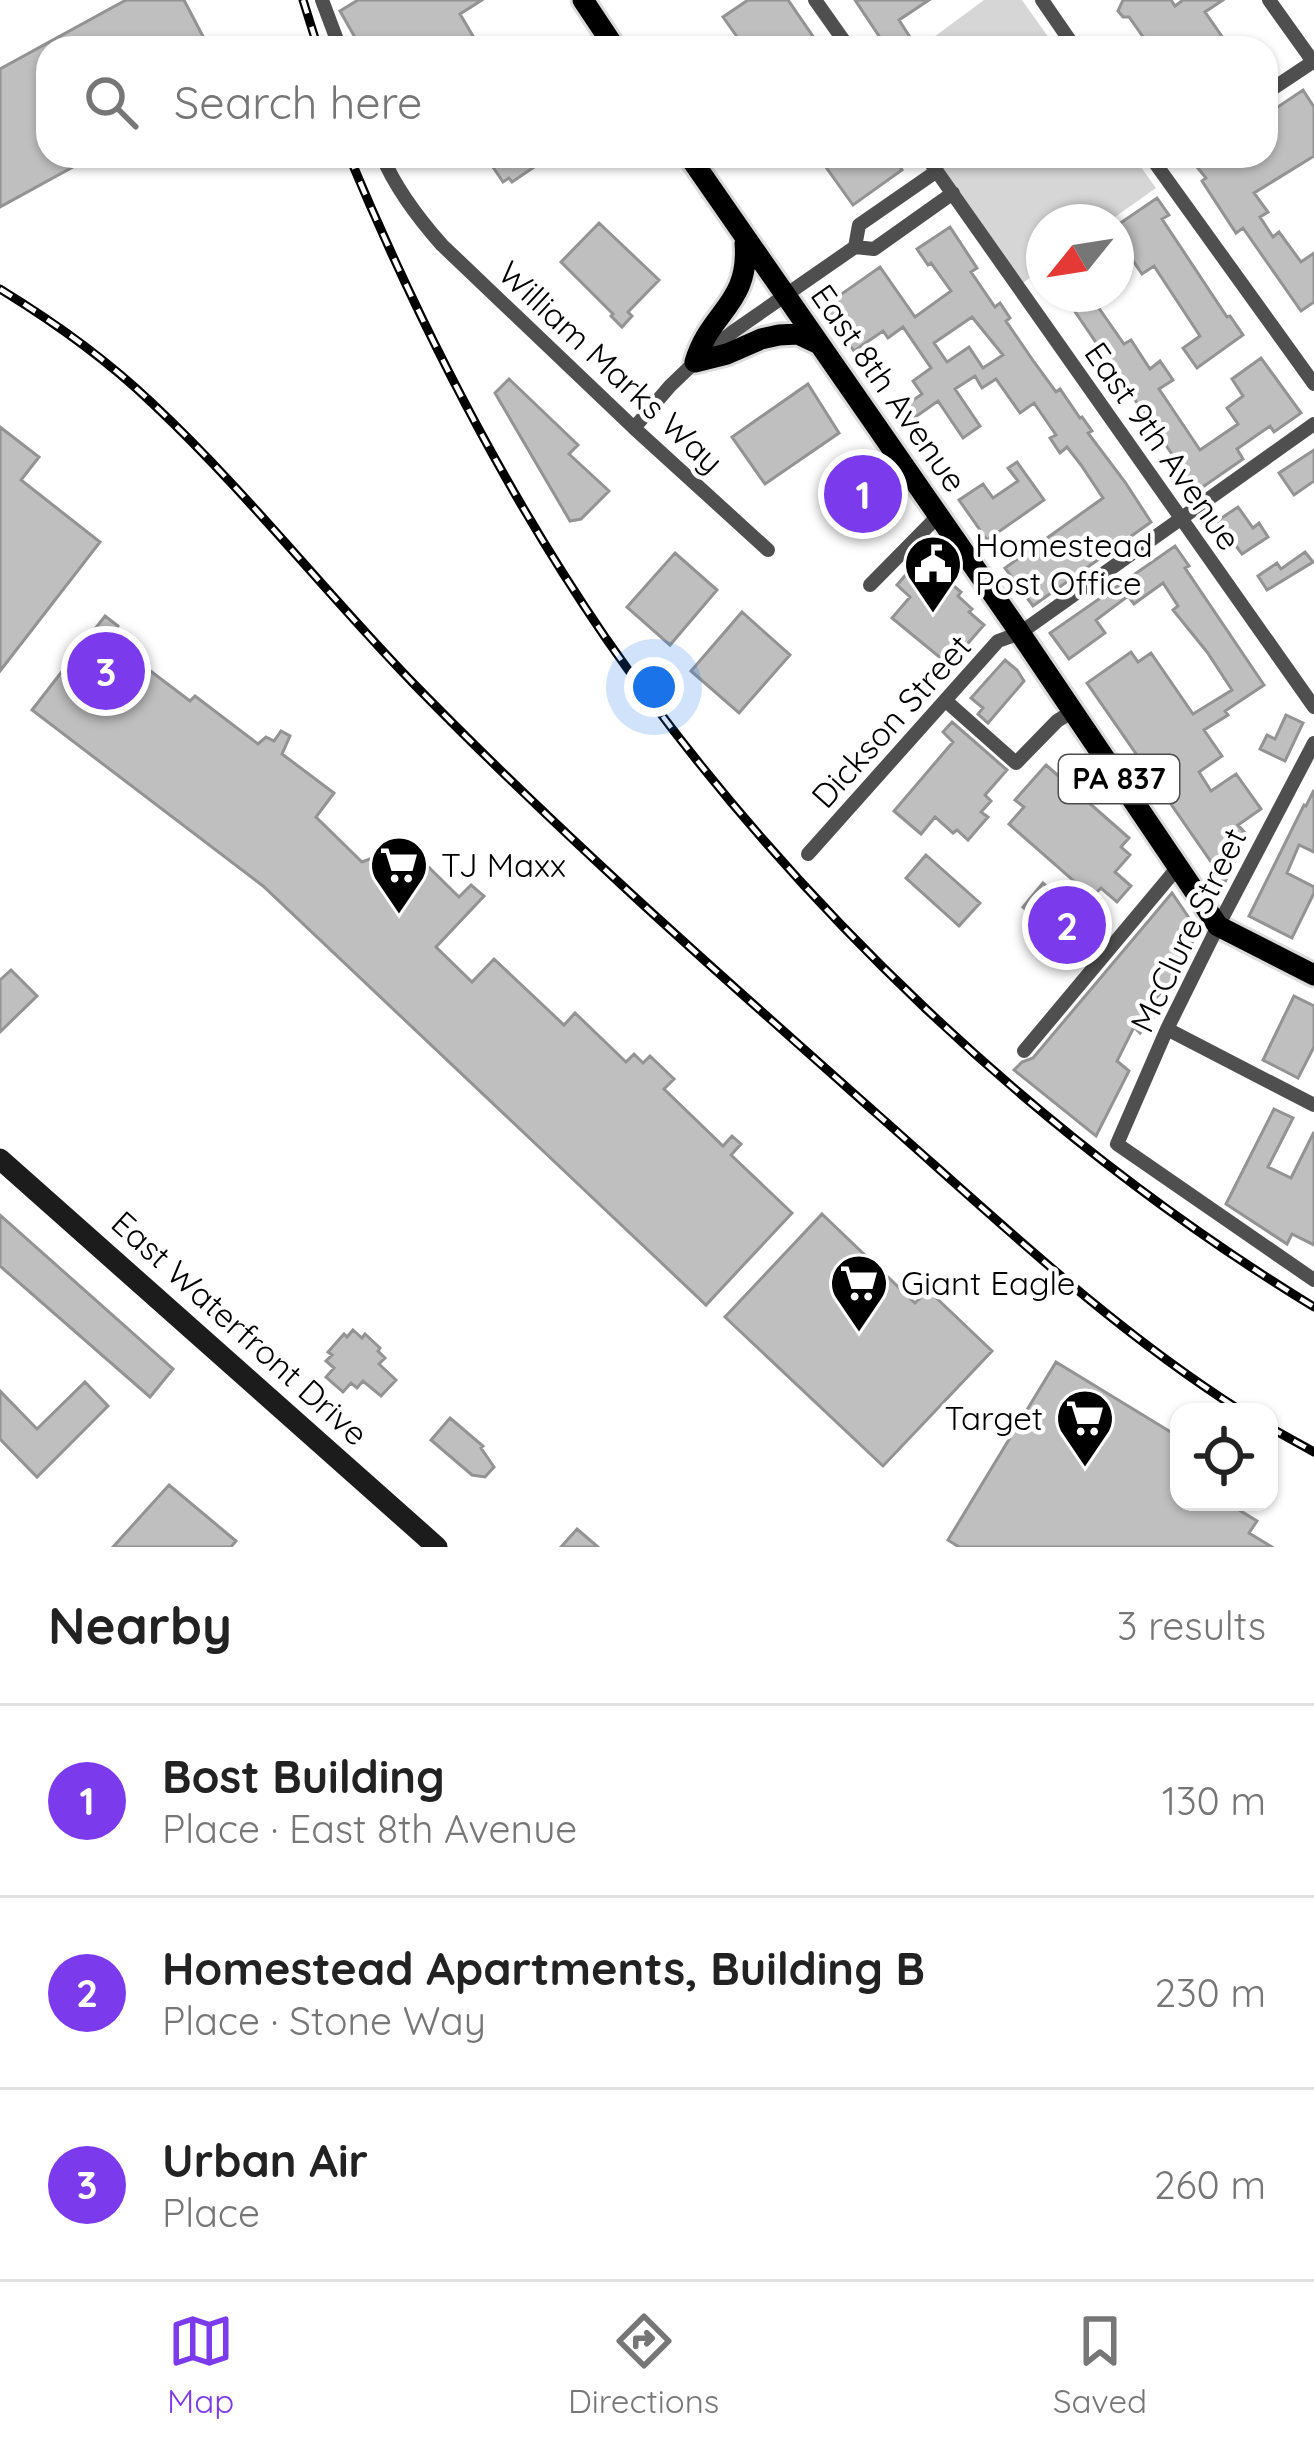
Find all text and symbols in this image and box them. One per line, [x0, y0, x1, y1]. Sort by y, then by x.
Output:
search box [36, 36, 1278, 168]
icon: search [78, 69, 144, 135]
text: Search here [174, 74, 422, 130]
north arrow [1026, 204, 1134, 312]
street label: William Marks Way [490, 252, 732, 481]
street label: East 8th Avenue [803, 276, 976, 499]
street label: East 9th Avenue [1076, 334, 1250, 558]
pin: 1 [824, 449, 902, 539]
place label: Homestead Post Office [975, 524, 1153, 603]
public building icon: Homestead Post Office [902, 533, 964, 615]
pin: 3 [67, 626, 145, 716]
street label: Dickson Street [802, 626, 979, 816]
your location [624, 657, 684, 717]
road number: PA 837 [1059, 755, 1179, 803]
street label: McClure Street [1120, 821, 1255, 1039]
supermarket icon: TJ Maxx [368, 834, 430, 916]
place label: TJ Maxx [441, 844, 566, 885]
pin: 2 [1028, 880, 1106, 970]
street label: East Waterfront Drive [104, 1202, 377, 1454]
supermarket icon: Giant Eagle [828, 1252, 890, 1334]
place label: Giant Eagle [901, 1262, 1076, 1303]
supermarket icon: Target [1054, 1387, 1116, 1469]
place label: Target [944, 1397, 1043, 1438]
map controls [1170, 1403, 1278, 1511]
button: locate [1170, 1403, 1278, 1511]
text: Nearby [48, 1593, 232, 1657]
text: 3 results [1117, 1601, 1266, 1650]
text: Bost Building [162, 1748, 445, 1804]
text: 1 [79, 1776, 95, 1825]
text: 130 m [1162, 1776, 1266, 1825]
text: Place · East 8th Avenue [162, 1804, 577, 1853]
text: Homestead Apartments, Building B [162, 1940, 925, 1996]
text: 2 [76, 1968, 98, 2017]
text: 230 m [1155, 1968, 1266, 2017]
text: Place · Stone Way [162, 1996, 486, 2045]
text: Urban Air [162, 2132, 368, 2188]
text: 3 [77, 2160, 97, 2209]
text: 260 m [1154, 2160, 1266, 2209]
text: Place [162, 2188, 260, 2237]
tab: Map [167, 2308, 234, 2421]
tab: Directions [568, 2308, 719, 2421]
tab: Saved [1053, 2308, 1147, 2421]

